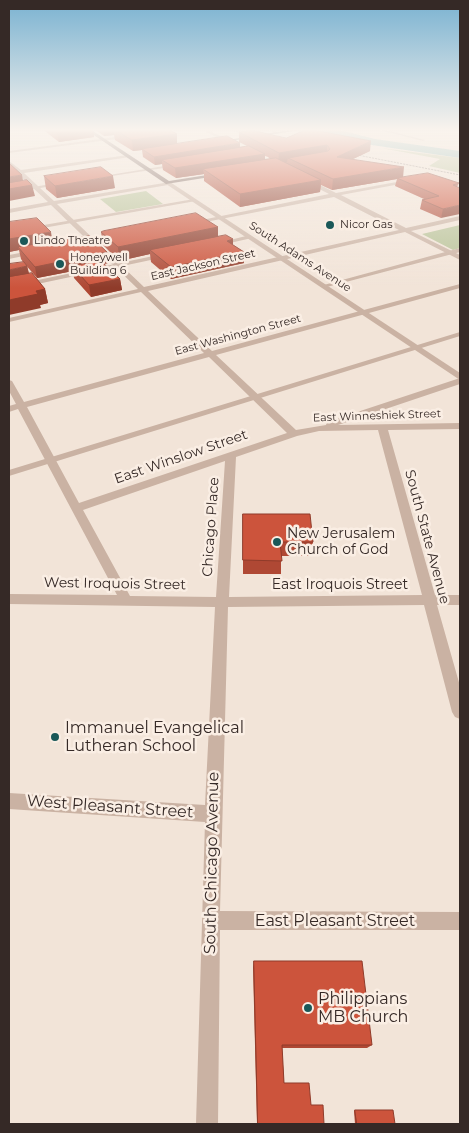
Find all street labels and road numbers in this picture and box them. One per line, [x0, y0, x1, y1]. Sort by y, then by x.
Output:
street label: South Adams Avenue [246, 219, 354, 295]
street label: East Jackson Street [149, 247, 257, 283]
street label: East Washington Street [173, 312, 303, 358]
street label: East Winneshiek Street [313, 407, 441, 425]
street label: East Winslow Street [112, 426, 250, 488]
street label: South State Avenue [401, 468, 453, 606]
street label: Chicago Place [199, 477, 223, 577]
street label: West Iroquois Street [44, 574, 186, 594]
street label: East Iroquois Street [272, 577, 408, 593]
street label: South Chicago Avenue [201, 772, 223, 954]
street label: West Pleasant Street [26, 792, 194, 822]
street label: East Pleasant Street [255, 911, 415, 931]

